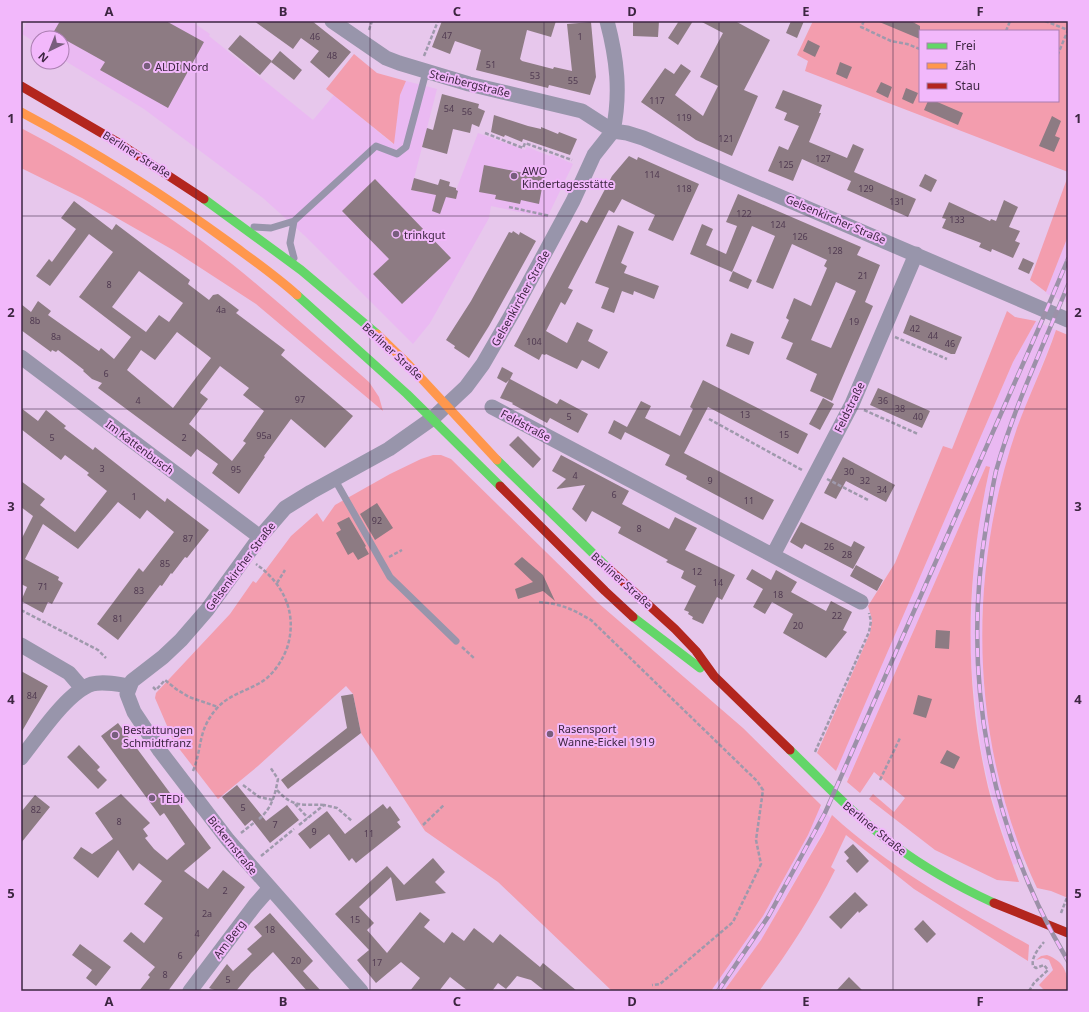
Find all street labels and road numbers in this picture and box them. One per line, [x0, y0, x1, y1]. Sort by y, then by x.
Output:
street label: Steinbergstraße [428, 66, 512, 100]
street label: Berliner Straße [100, 127, 174, 181]
street label: Gelsenkircher Straße [783, 191, 889, 247]
street label: Gelsenkircher Straße [487, 247, 553, 349]
street label: Berliner Straße [359, 319, 427, 383]
street label: Feldstraße [830, 379, 868, 435]
street label: Feldstraße [498, 406, 554, 444]
street label: Im Kattenbusch [103, 416, 177, 478]
street label: Gelsenkircher Straße [202, 518, 278, 614]
street label: Berliner Straße [588, 548, 656, 612]
street label: Berliner Straße [840, 798, 910, 858]
street label: Bickernstraße [205, 812, 261, 878]
street label: Am Berg [210, 917, 248, 961]

